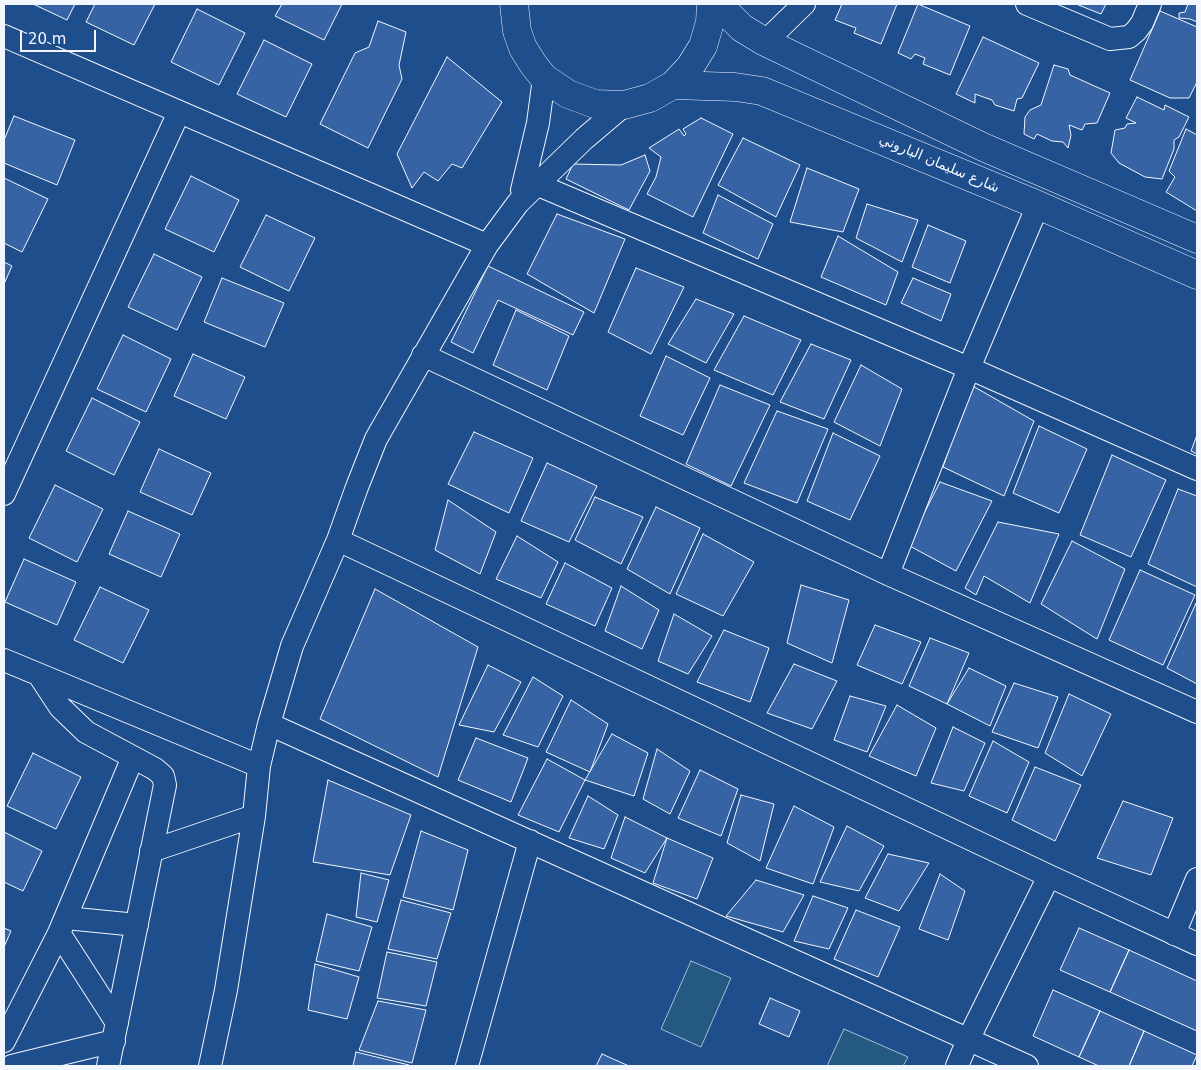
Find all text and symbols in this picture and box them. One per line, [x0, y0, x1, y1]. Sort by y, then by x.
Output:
scale bar [22, 20, 99, 52]
text: 20 m [28, 30, 66, 48]
street label: شارع سليمان الباروني [876, 131, 1002, 197]

